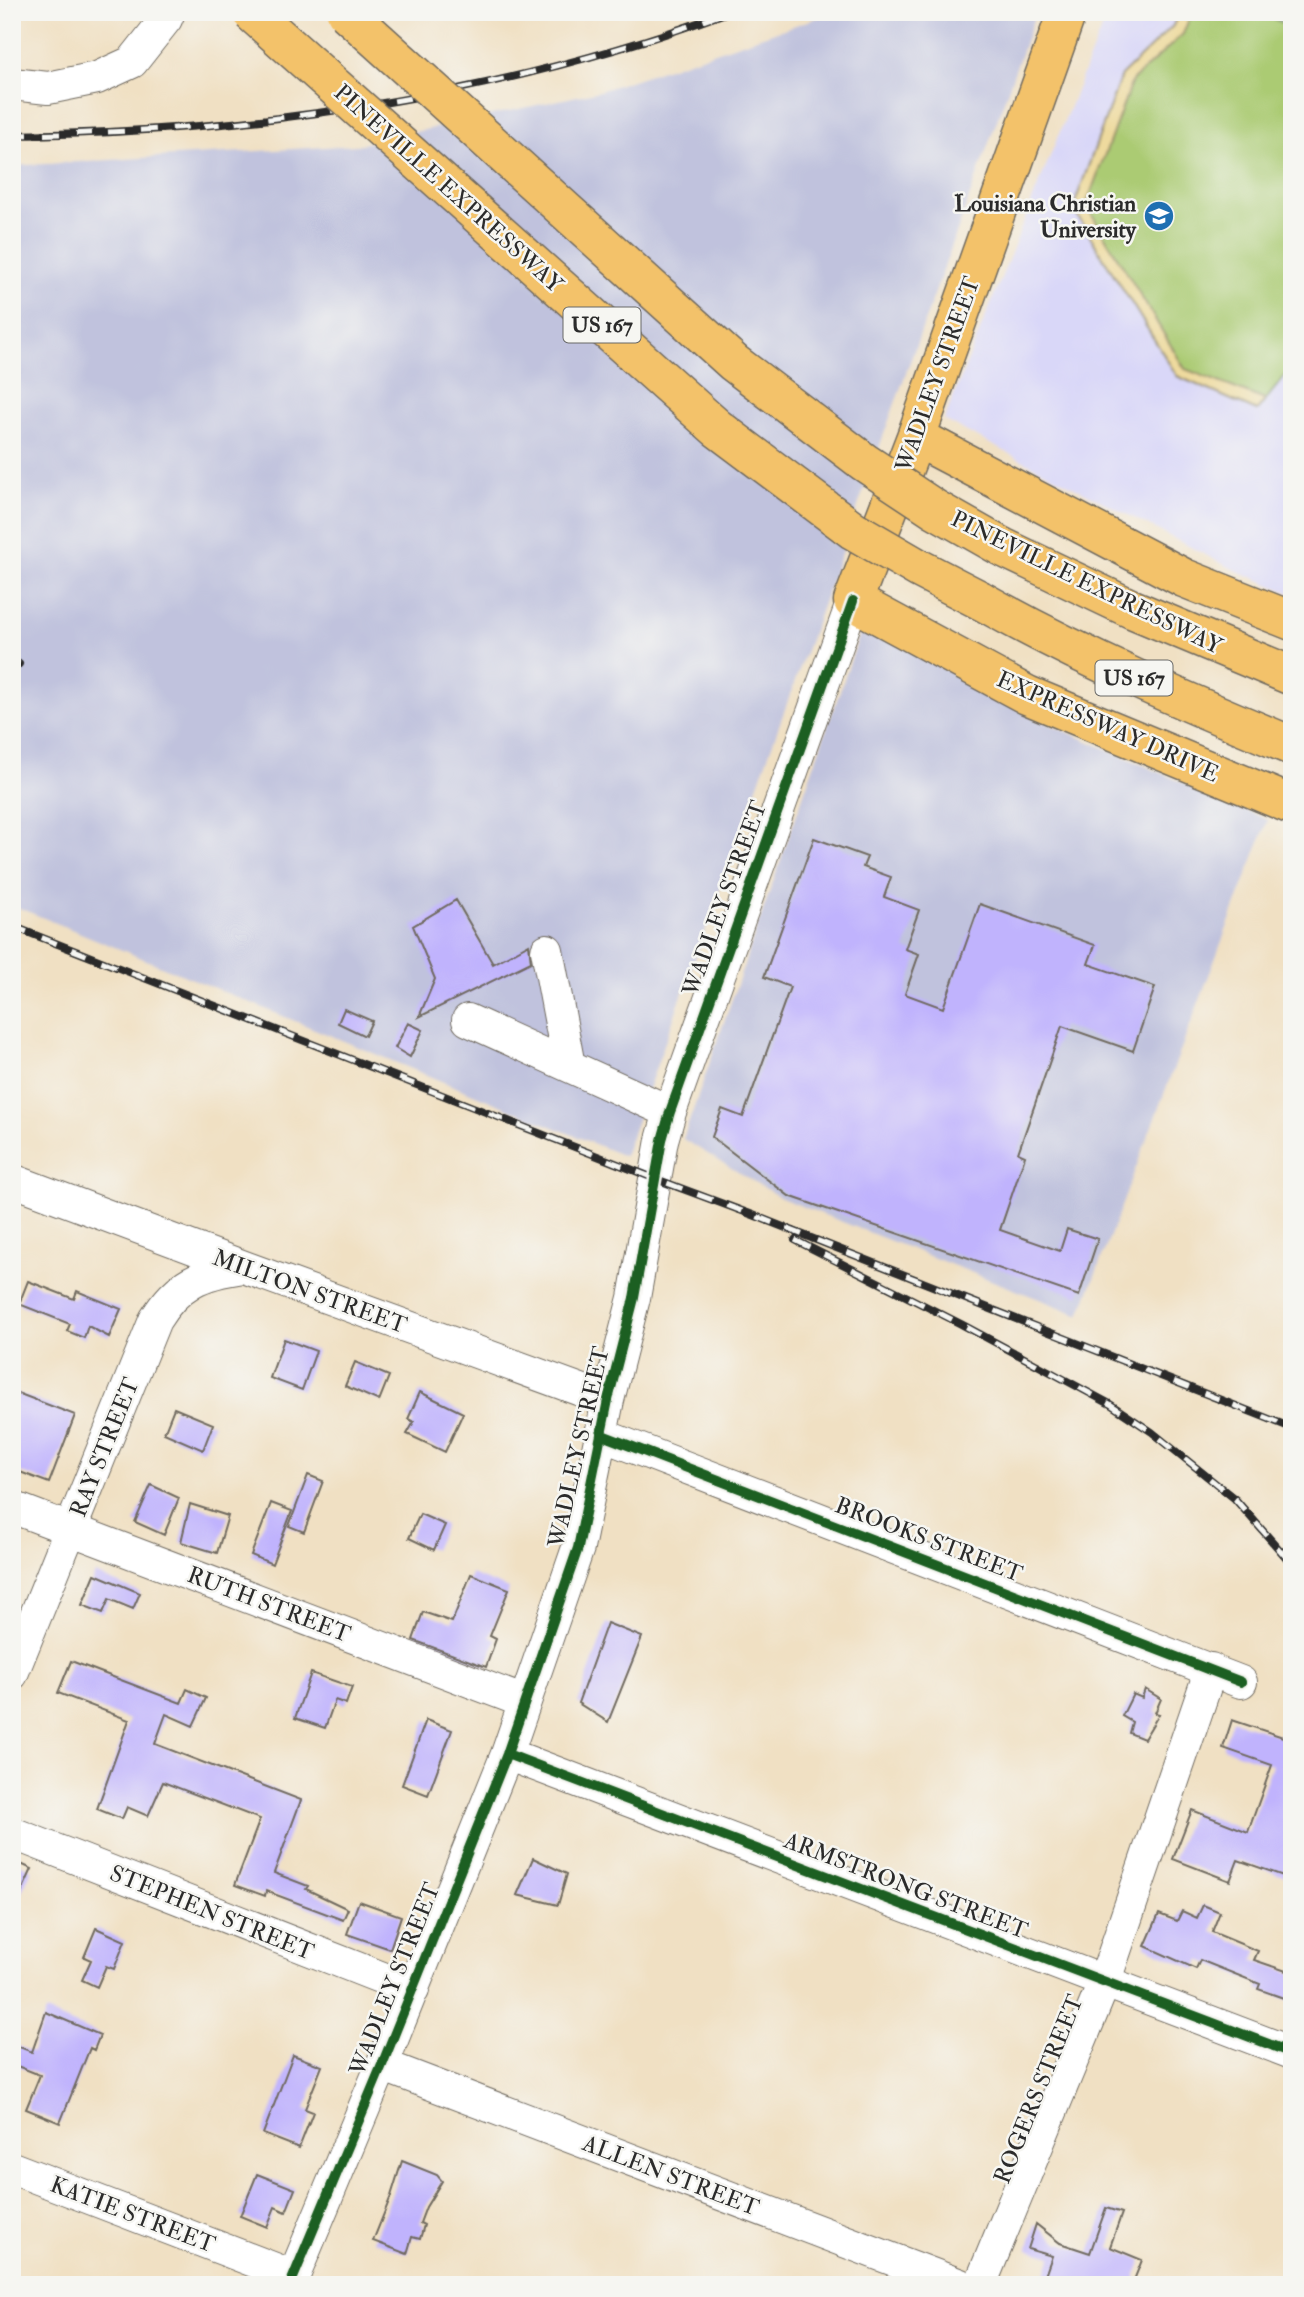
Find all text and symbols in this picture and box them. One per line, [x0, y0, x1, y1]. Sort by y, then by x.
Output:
street label: PINEVILLE EXPRESSWAY [328, 78, 570, 300]
place label: Louisiana Christian University [954, 189, 1137, 245]
school or university icon: Louisiana Christian University [1142, 199, 1176, 233]
street label: WADLEY STREET [888, 273, 986, 477]
road number: US 167 [564, 308, 640, 342]
street label: PINEVILLE EXPRESSWAY [946, 504, 1228, 661]
road number: US 167 [1096, 660, 1172, 696]
street label: EXPRESSWAY DRIVE [992, 664, 1223, 789]
street label: WADLEY STREET [675, 797, 773, 1001]
street label: MILTON STREET [209, 1243, 411, 1340]
street label: WADLEY STREET [541, 1344, 616, 1552]
street label: RAY STREET [63, 1373, 146, 1521]
street label: BROOKS STREET [831, 1490, 1027, 1589]
street label: RUTH STREET [183, 1560, 355, 1649]
street label: ARMSTRONG STREET [779, 1825, 1032, 1945]
street label: STEPHEN STREET [106, 1858, 318, 1967]
street label: WADLEY STREET [342, 1878, 446, 2081]
street label: ROGERS STREET [987, 1990, 1090, 2188]
street label: ALLEN STREET [578, 2128, 763, 2222]
street label: KATIE STREET [46, 2170, 219, 2259]

